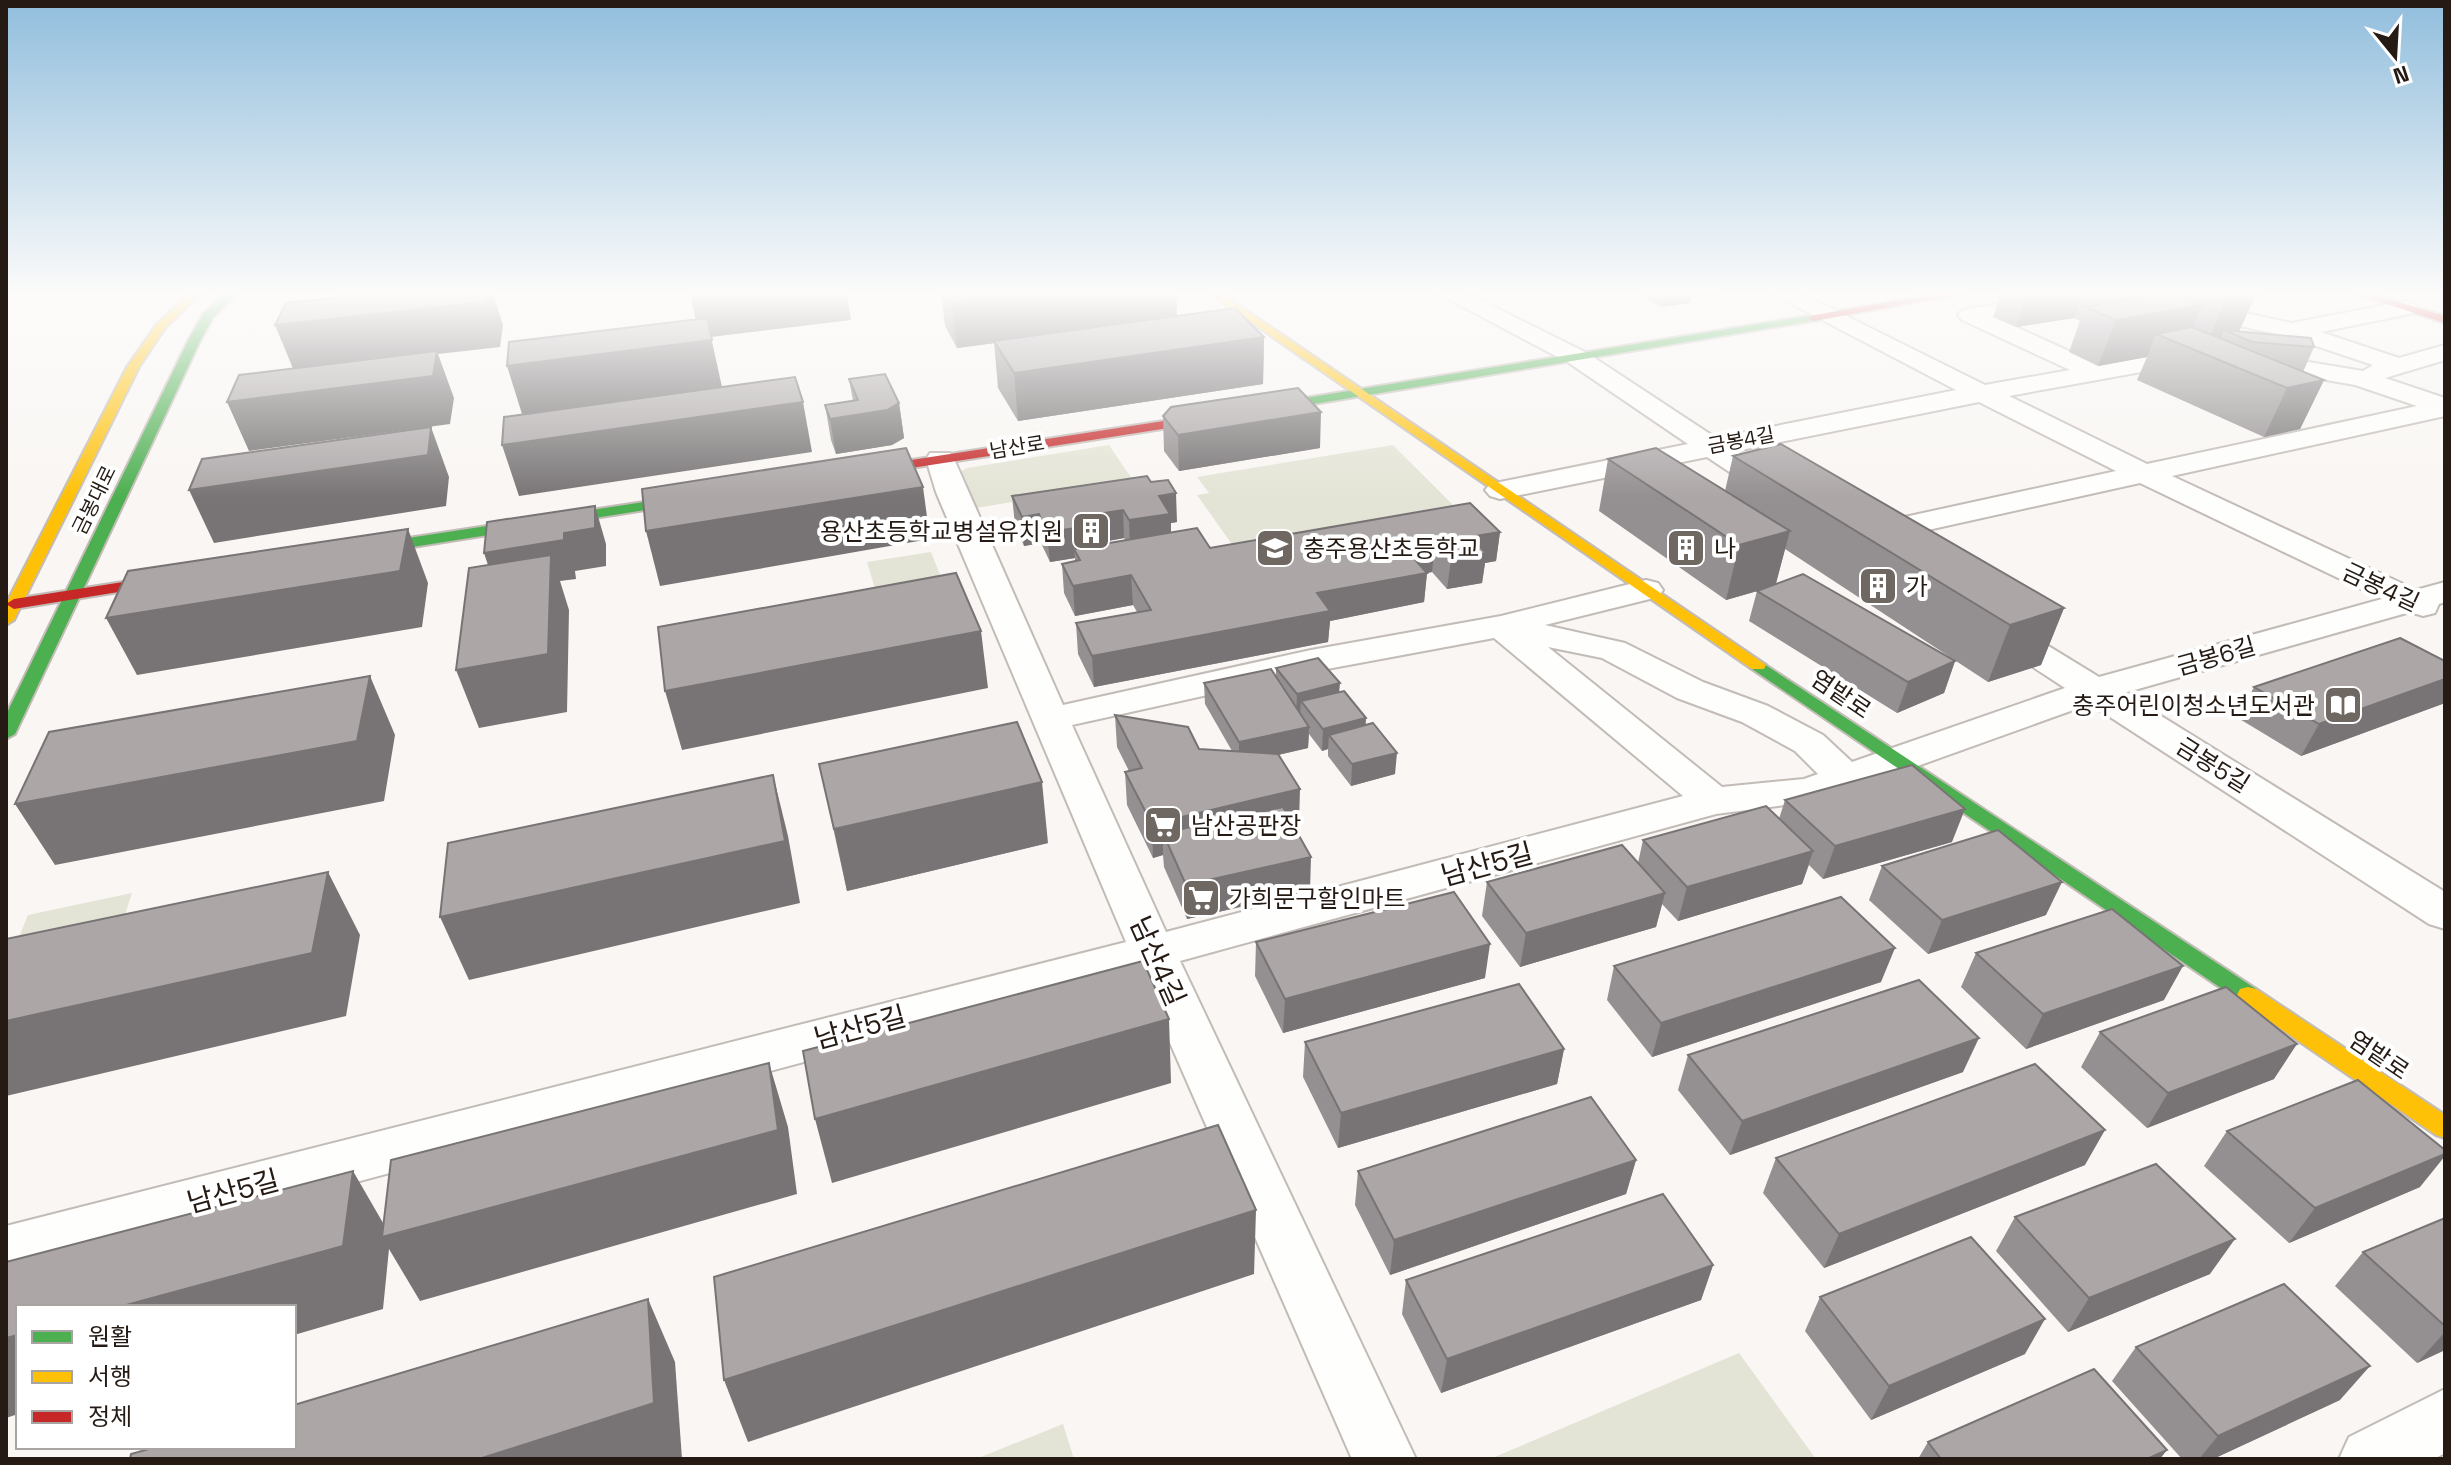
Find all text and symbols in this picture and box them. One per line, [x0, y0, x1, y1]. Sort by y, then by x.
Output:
north arrow [2355, 16, 2435, 96]
text: N [2390, 59, 2413, 91]
street label: 금봉4길 [1705, 421, 1777, 459]
street label: 남산로 [988, 430, 1046, 464]
street label: 금봉대로 [66, 461, 122, 539]
building icon: 용산초등학교병설유치원 [1070, 510, 1112, 552]
place label: 용산초등학교병설유치원 [820, 516, 1063, 547]
school or university icon: 충주용산초등학교 [1254, 527, 1296, 569]
building icon: 나 [1665, 527, 1707, 569]
place label: 충주용산초등학교 [1303, 533, 1480, 564]
place label: 나 [1714, 533, 1736, 564]
street label: 금봉4길 [2338, 556, 2424, 618]
building icon: 가 [1857, 565, 1899, 607]
place label: 가 [1906, 571, 1928, 602]
street label: 금봉6길 [2173, 630, 2259, 682]
street label: 염밭로 [1805, 663, 1877, 725]
library icon: 충주어린이청소년도서관 [2322, 684, 2364, 726]
place label: 충주어린이청소년도서관 [2072, 690, 2315, 721]
street label: 금봉5길 [2171, 730, 2255, 800]
supermarket icon: 남산공판장 [1142, 804, 1184, 846]
place label: 남산공판장 [1191, 810, 1301, 841]
street label: 남산5길 [1437, 834, 1537, 894]
supermarket icon: 가희문구할인마트 [1180, 877, 1222, 919]
place label: 가희문구할인마트 [1229, 883, 1406, 914]
street label: 남산4길 [1122, 910, 1194, 1012]
street label: 남산5길 [810, 997, 910, 1057]
street label: 염밭로 [2343, 1024, 2415, 1086]
street label: 남산5길 [183, 1161, 283, 1221]
legend [16, 1305, 296, 1449]
text: 원활 [88, 1321, 132, 1352]
text: 서행 [88, 1361, 132, 1392]
text: 정체 [88, 1401, 132, 1432]

